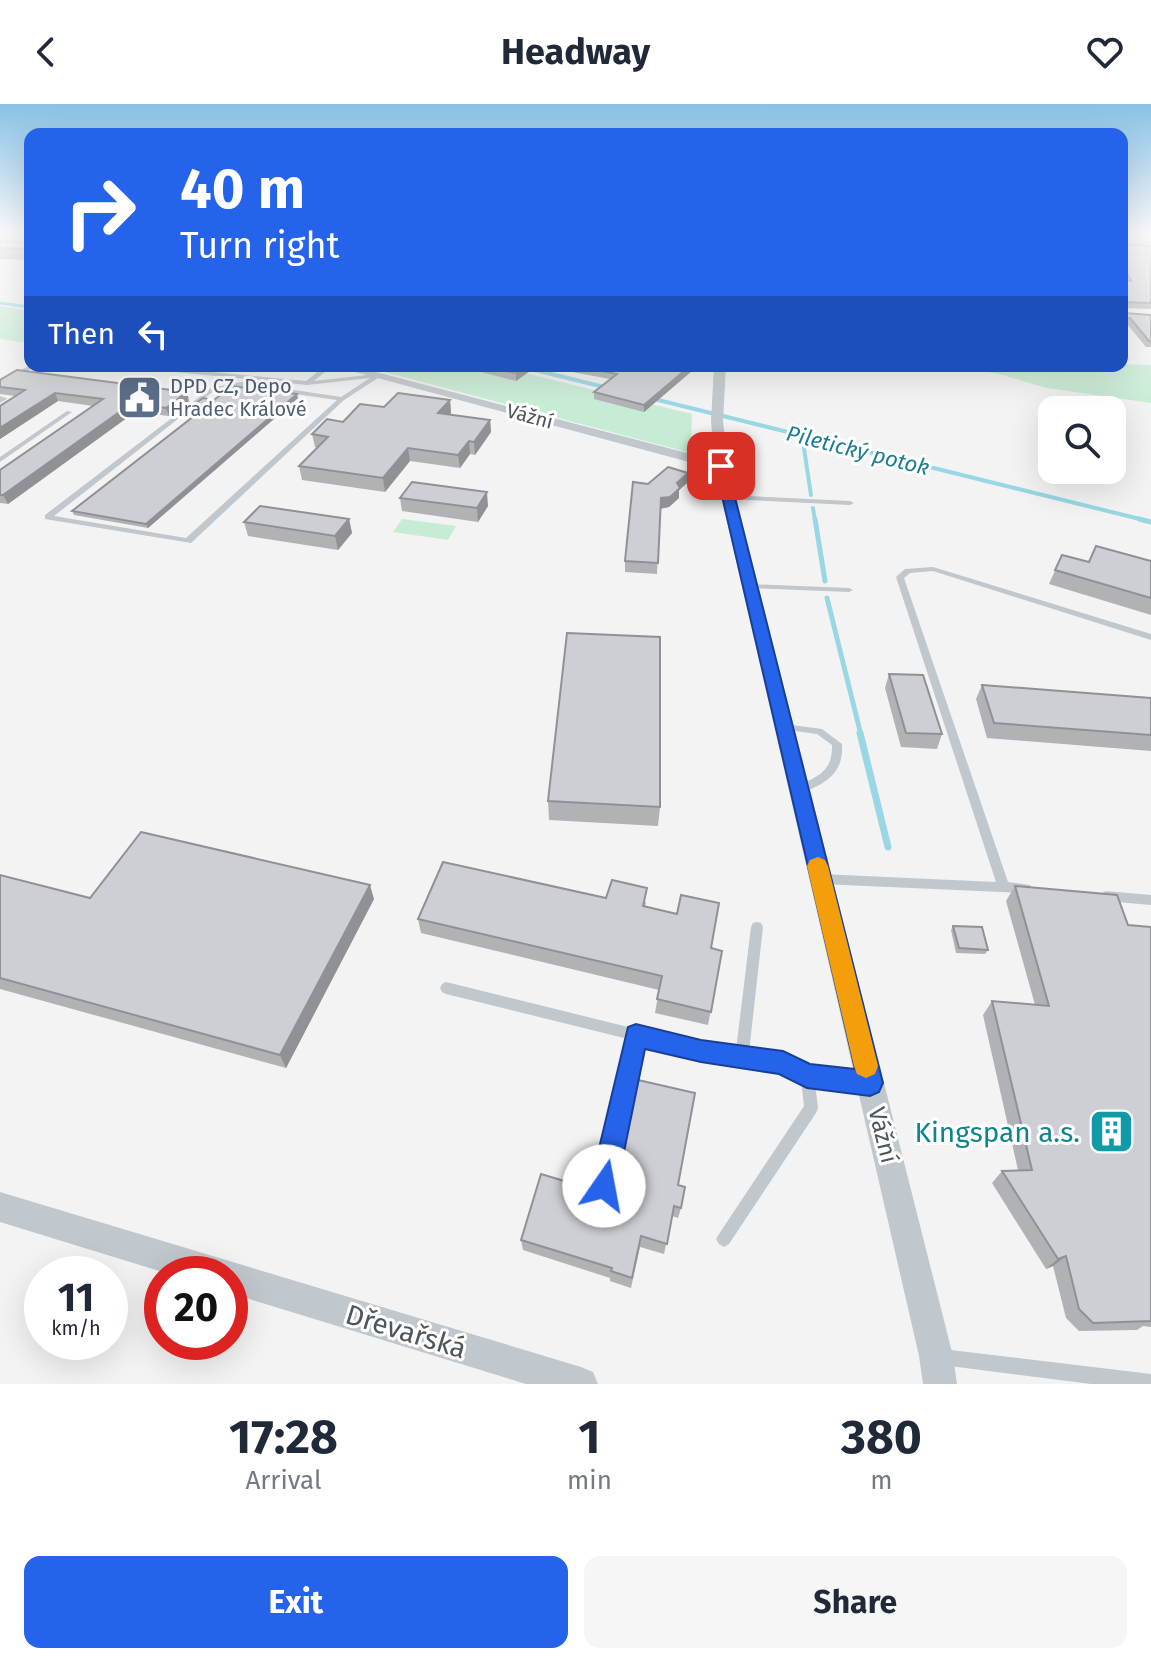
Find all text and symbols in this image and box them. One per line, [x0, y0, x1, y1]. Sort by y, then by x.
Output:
icon: back [24, 30, 68, 74]
text: Headway [501, 30, 650, 74]
icon: heart [1083, 30, 1127, 74]
text: 40 m [180, 156, 305, 223]
icon: right [48, 160, 152, 264]
text: Turn right [180, 224, 340, 268]
icon: left [131, 312, 175, 356]
text: Then [48, 316, 115, 352]
public building icon: DPD CZ, Depo Hradec Králové [115, 374, 163, 422]
place label: DPD CZ, Depo Hradec Králové [170, 374, 307, 421]
map controls [1038, 396, 1126, 484]
button: search [1038, 396, 1126, 484]
street label: Vážní [504, 398, 556, 434]
water label: Piletický potok [783, 420, 932, 481]
pin [687, 432, 755, 500]
icon: arrive [699, 444, 743, 488]
street label: Vážní [863, 1104, 904, 1166]
building icon: Kingspan a.s. [1087, 1108, 1135, 1156]
place label: Kingspan a.s. [914, 1116, 1080, 1149]
position arrow [562, 1144, 646, 1228]
speed limit sign: 20 [144, 1256, 248, 1360]
text: 11 [58, 1274, 94, 1322]
street label: Dřevařská [342, 1298, 470, 1365]
text: km/h [51, 1316, 101, 1340]
text: 17:28 [229, 1408, 338, 1466]
text: 1 [578, 1408, 601, 1466]
text: 380 [841, 1408, 922, 1466]
text: Arrival [245, 1465, 322, 1496]
text: min [567, 1465, 612, 1496]
text: m [870, 1465, 893, 1496]
button: Exit [24, 1556, 568, 1648]
button: Share [584, 1556, 1127, 1648]

